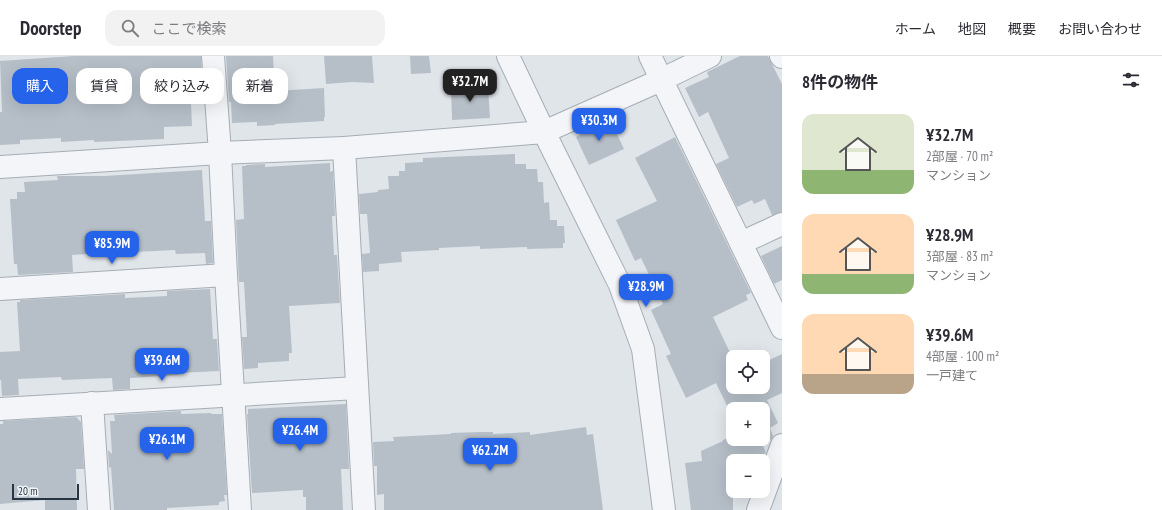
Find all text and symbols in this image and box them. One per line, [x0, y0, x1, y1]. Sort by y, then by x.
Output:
search box [105, 10, 385, 46]
text: Doorstep [20, 16, 81, 40]
icon: search [119, 17, 141, 39]
text: ここで検索 [151, 19, 226, 38]
text: ホーム [894, 20, 936, 38]
text: 地図 [958, 20, 986, 38]
text: 概要 [1008, 20, 1036, 38]
text: お問い合わせ [1058, 20, 1142, 38]
chip: 購入 [12, 68, 68, 104]
chip: 賃貸 [76, 68, 132, 104]
chip: 絞り込み [140, 68, 224, 104]
chip: 新着 [232, 68, 288, 104]
pin: ¥32.7M [437, 69, 503, 103]
icon: filters [1120, 69, 1142, 91]
text: 8件の物件 [802, 71, 878, 93]
text: ¥32.7M [452, 73, 488, 90]
pin: ¥30.3M [566, 108, 632, 142]
text: ¥30.3M [581, 112, 617, 129]
text: ¥32.7M [926, 124, 973, 146]
icon: home [834, 130, 882, 178]
text: 2部屋 · 70 m² [926, 148, 993, 165]
text: マンション [926, 167, 991, 184]
text: ¥28.9M [926, 224, 973, 246]
icon: home [834, 230, 882, 278]
pin: ¥85.9M [79, 231, 145, 265]
text: ¥85.9M [94, 235, 130, 252]
text: 3部屋 · 83 m² [926, 248, 993, 265]
text: マンション [926, 267, 991, 284]
pin: ¥28.9M [613, 274, 679, 308]
text: ¥28.9M [628, 278, 664, 295]
text: ¥39.6M [926, 324, 973, 346]
icon: home [834, 330, 882, 378]
pin: ¥39.6M [129, 348, 195, 382]
text: 4部屋 · 100 m² [926, 348, 999, 365]
map controls [726, 350, 770, 498]
button: locate [726, 350, 770, 394]
text: ¥39.6M [144, 352, 180, 369]
text: 一戸建て [926, 367, 978, 384]
button: + [726, 402, 770, 446]
pin: ¥26.4M [267, 418, 333, 452]
text: ¥26.4M [282, 422, 318, 439]
pin: ¥26.1M [134, 427, 200, 461]
text: ¥26.1M [149, 431, 185, 448]
pin: ¥62.2M [457, 438, 523, 472]
text: ¥62.2M [472, 442, 508, 459]
button: − [726, 454, 770, 498]
scale bar [12, 482, 79, 501]
text: 20 m [18, 484, 37, 498]

